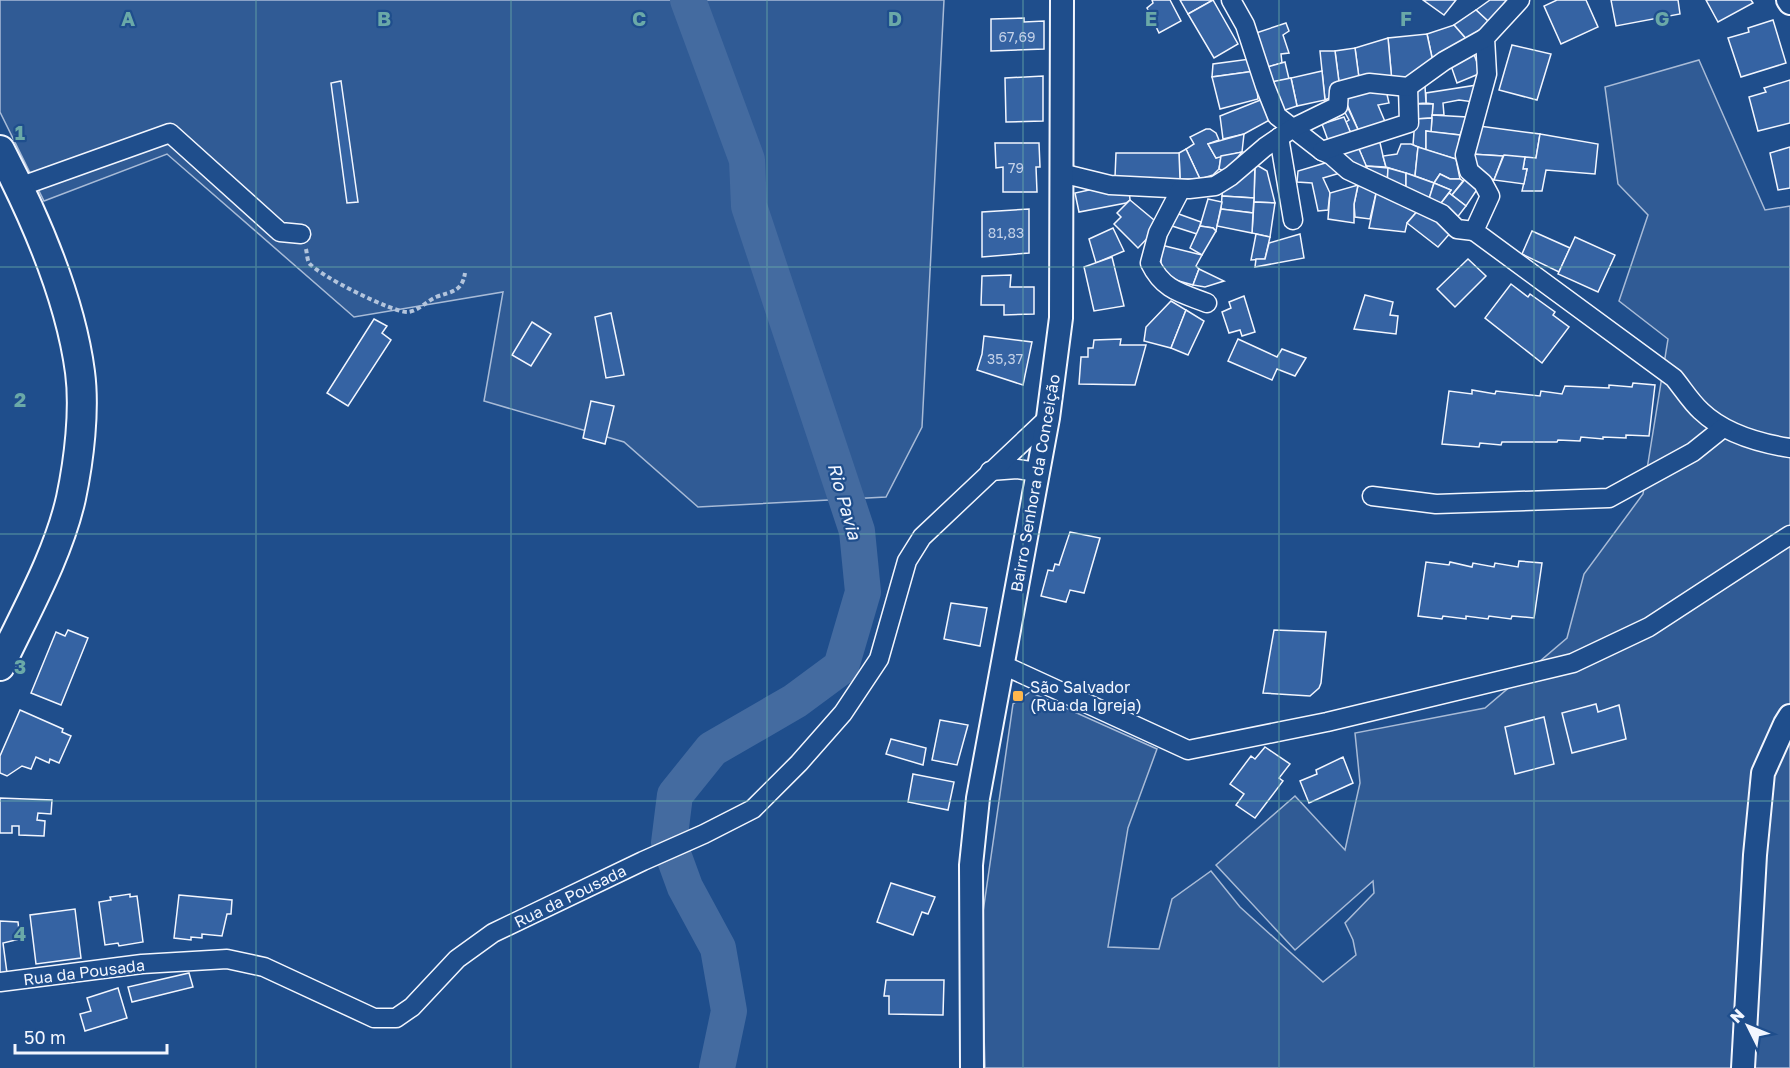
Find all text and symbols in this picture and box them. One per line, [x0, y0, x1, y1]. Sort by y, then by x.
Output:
text: A [121, 6, 135, 30]
text: B [377, 6, 391, 30]
text: C [632, 6, 646, 30]
text: D [888, 6, 902, 30]
text: E [1145, 6, 1157, 30]
text: F [1400, 6, 1412, 30]
text: G [1655, 6, 1669, 30]
house number: 67,69 [998, 28, 1036, 45]
text: 1 [15, 120, 25, 144]
house number: 79 [1008, 159, 1024, 176]
house number: 81,83 [988, 224, 1024, 241]
house number: 35,37 [987, 350, 1023, 367]
street label: Bairro Senhora da Conceição [1006, 373, 1064, 593]
text: 2 [14, 387, 26, 411]
water label: Rio Pavia [824, 460, 867, 543]
text: 3 [14, 654, 26, 678]
place label: São Salvador (Rua da Igreja) [1030, 677, 1142, 715]
marker: São Salvador (Rua da Igreja) [1011, 689, 1025, 703]
street label: Rua da Pousada [511, 860, 629, 932]
text: 4 [14, 921, 26, 945]
street label: Rua da Pousada [22, 955, 146, 989]
north arrow [1718, 996, 1778, 1056]
text: N [1726, 1004, 1748, 1027]
scale bar [15, 1017, 166, 1055]
text: 50 m [24, 1026, 66, 1048]

